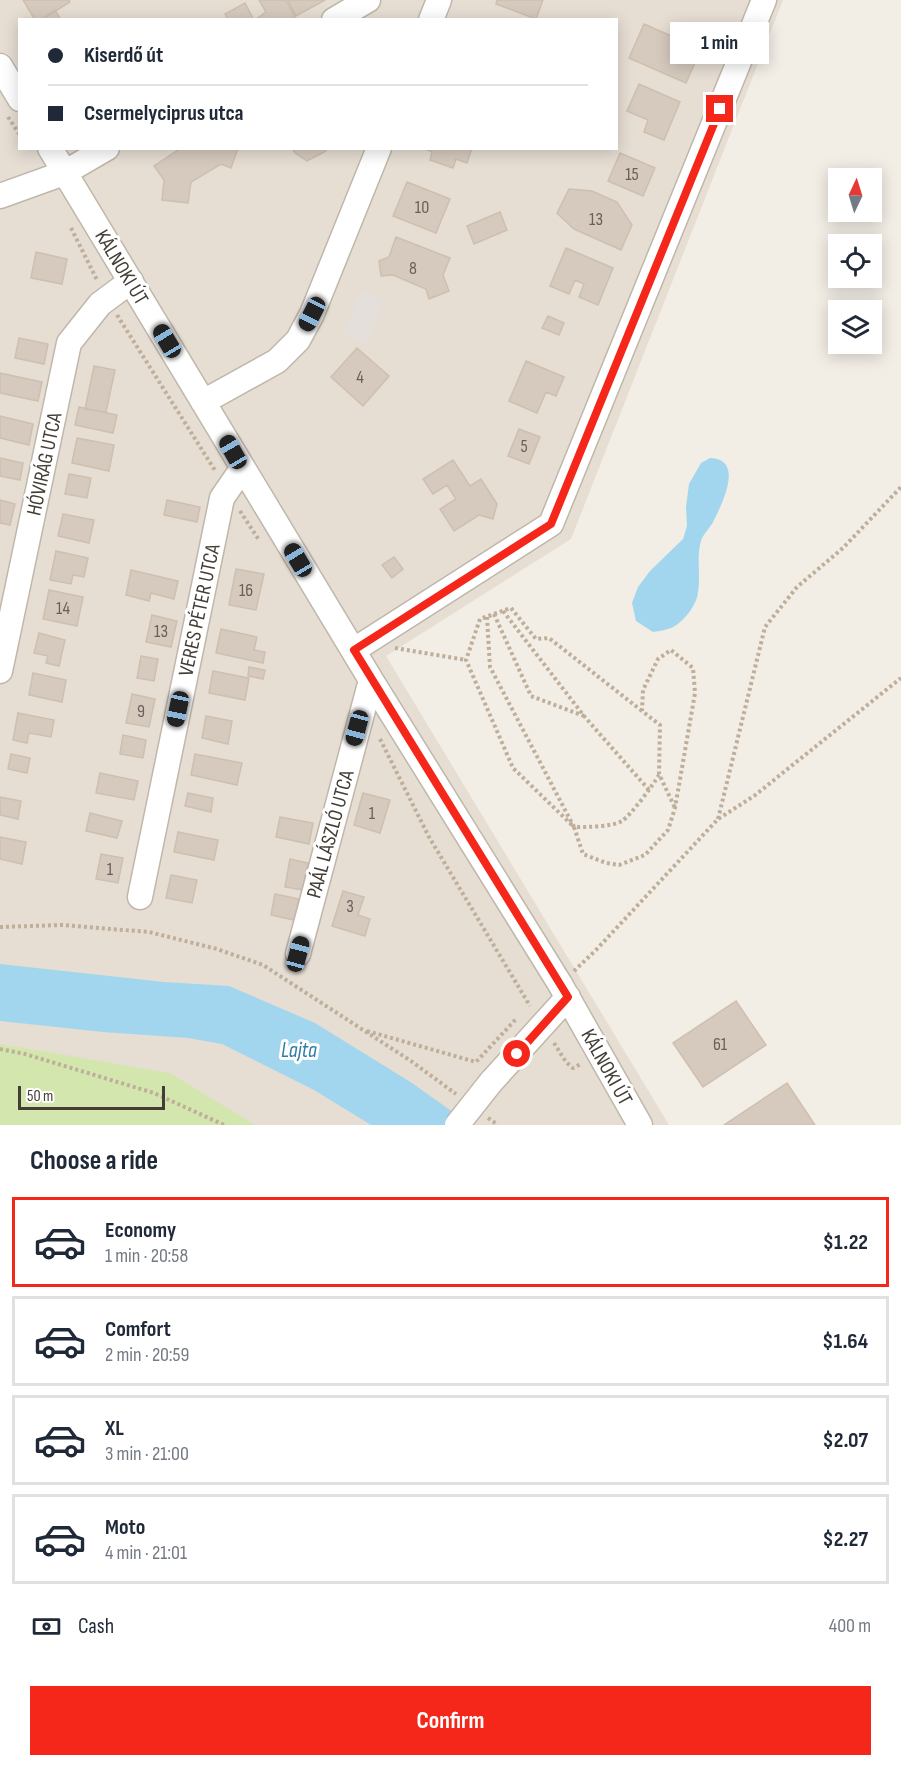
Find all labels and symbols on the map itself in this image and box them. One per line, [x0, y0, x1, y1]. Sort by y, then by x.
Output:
callout: 1 min [670, 22, 770, 64]
route end [706, 95, 733, 122]
house number: 15 [625, 164, 639, 185]
north arrow [828, 168, 882, 222]
house number: 10 [415, 197, 429, 218]
house number: 13 [589, 209, 603, 230]
street label: KÁLNOKI ÚT [89, 225, 154, 310]
house number: 8 [409, 258, 417, 279]
car [296, 294, 328, 334]
car [150, 321, 184, 361]
house number: 4 [356, 367, 364, 388]
street label: HÓVIRÁG UTCA [21, 409, 68, 518]
car [216, 432, 250, 472]
house number: 5 [520, 436, 528, 457]
car [281, 540, 315, 580]
street label: VERES PÉTER UTCA [173, 541, 226, 678]
house number: 16 [239, 580, 253, 601]
house number: 14 [56, 598, 70, 619]
house number: 13 [154, 621, 168, 642]
car [165, 690, 191, 728]
house number: 9 [137, 701, 145, 722]
car [344, 708, 370, 748]
street label: PAÁL LÁSZLÓ UTCA [301, 766, 360, 901]
house number: 1 [369, 803, 376, 824]
house number: 1 [107, 859, 114, 880]
house number: 3 [346, 896, 354, 917]
car [285, 934, 311, 974]
street label: KÁLNOKI ÚT [575, 1025, 638, 1110]
house number: 61 [713, 1034, 728, 1055]
water label: Lajta [281, 1037, 317, 1064]
route start [503, 1040, 530, 1067]
scale bar [18, 1083, 165, 1110]

